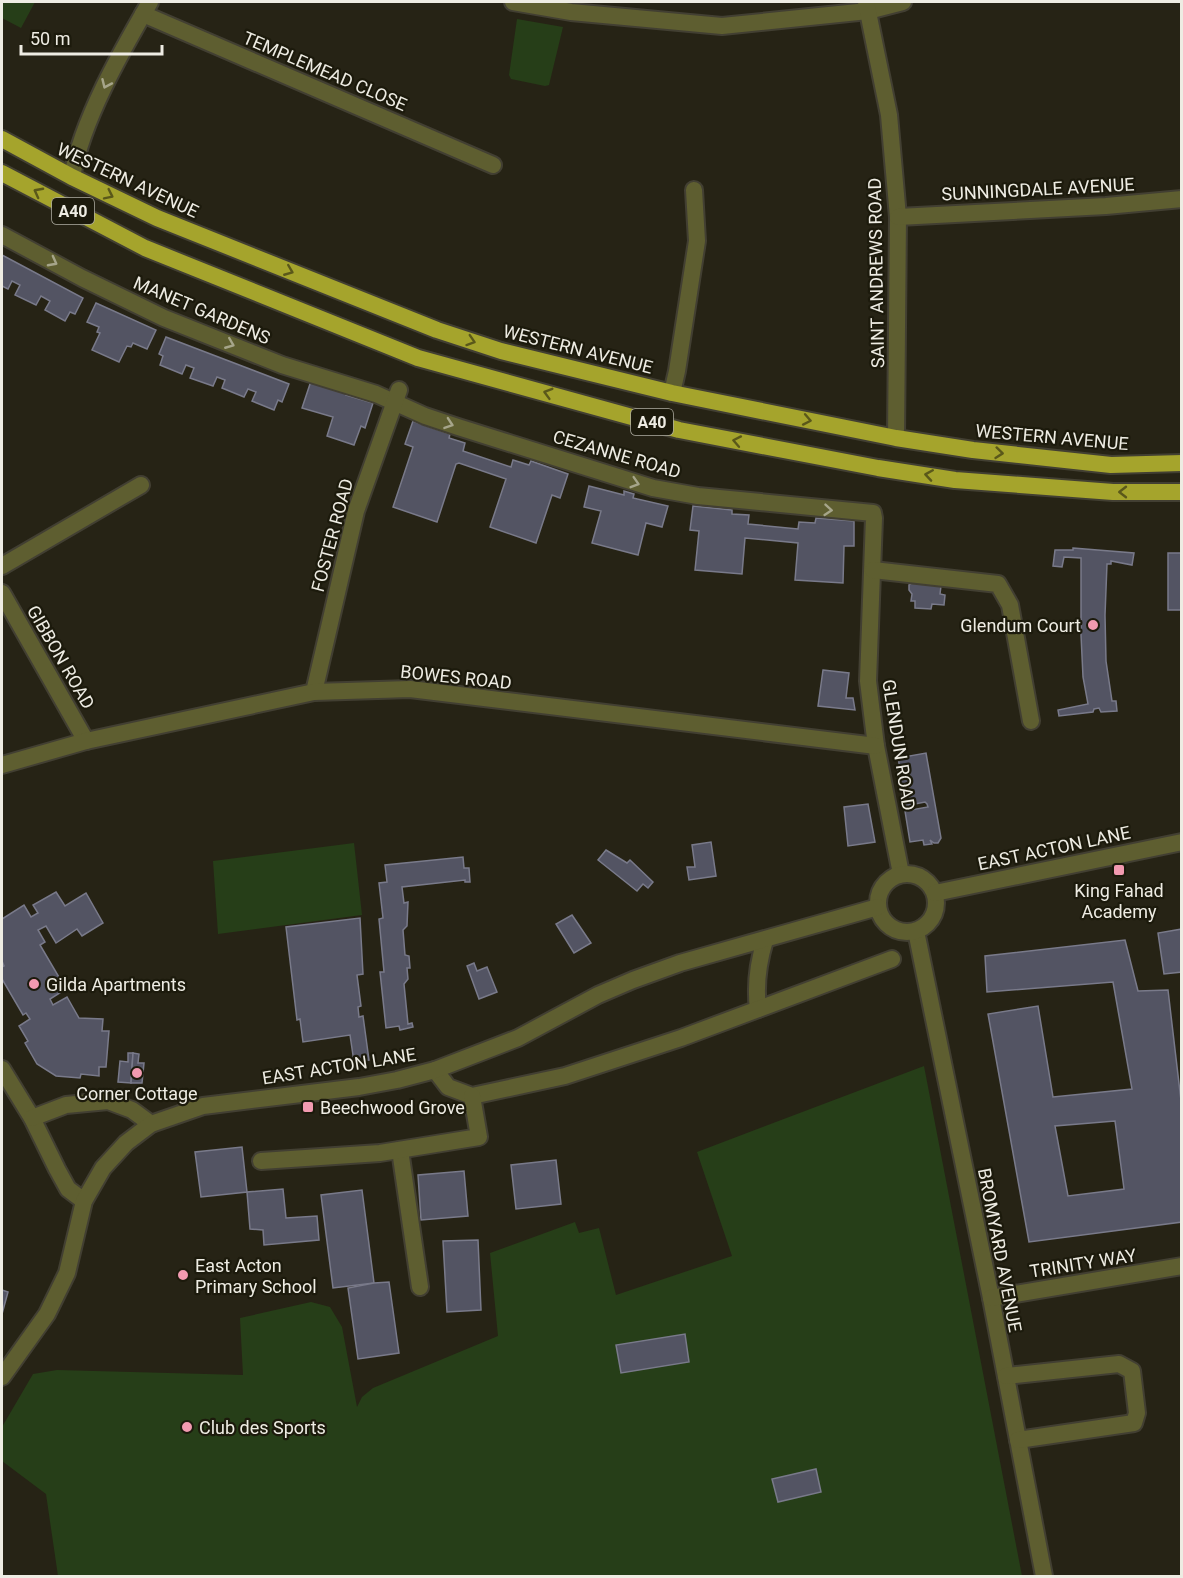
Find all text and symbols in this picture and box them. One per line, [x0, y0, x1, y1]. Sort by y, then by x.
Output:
scale bar [21, 18, 162, 56]
street label: TEMPLEMEAD CLOSE [240, 27, 410, 115]
text: 50 m [30, 28, 70, 49]
one-way arrow [102, 78, 114, 89]
street label: WESTERN AVENUE [54, 138, 202, 222]
street label: SUNNINGDALE AVENUE [941, 173, 1135, 205]
street label: SAINT ANDREWS ROAD [864, 178, 888, 368]
one-way arrow [33, 188, 44, 199]
one-way arrow [103, 188, 114, 200]
road number: A40 [52, 198, 94, 224]
one-way arrow [47, 255, 57, 266]
one-way arrow [282, 264, 293, 276]
street label: MANET GARDENS [131, 272, 274, 348]
street label: WESTERN AVENUE [501, 320, 655, 378]
one-way arrow [465, 334, 476, 347]
one-way arrow [224, 337, 235, 349]
one-way arrow [543, 388, 554, 400]
road number: A40 [631, 409, 673, 435]
one-way arrow [802, 413, 812, 426]
one-way arrow [443, 417, 454, 429]
street label: WESTERN AVENUE [975, 420, 1129, 454]
street label: CEZANNE ROAD [551, 426, 683, 482]
one-way arrow [732, 435, 742, 448]
one-way arrow [994, 446, 1004, 459]
one-way arrow [924, 470, 933, 482]
street label: FOSTER ROAD [307, 476, 357, 594]
one-way arrow [629, 476, 640, 488]
one-way arrow [1119, 486, 1128, 498]
one-way arrow [823, 503, 832, 516]
street label: GIBBON ROAD [23, 601, 99, 713]
place label: Glendum Court [960, 615, 1081, 636]
marker: Glendum Court [1086, 618, 1100, 632]
street label: BOWES ROAD [399, 661, 513, 693]
street label: GLENDUN ROAD [878, 678, 920, 812]
street label: EAST ACTON LANE [976, 822, 1132, 874]
marker: King Fahad Academy [1112, 863, 1126, 877]
place label: King Fahad Academy [1074, 880, 1164, 922]
place label: Gilda Apartments [46, 974, 186, 995]
marker: Gilda Apartments [27, 977, 41, 991]
street label: EAST ACTON LANE [261, 1043, 417, 1089]
marker: Corner Cottage [130, 1066, 144, 1080]
place label: Corner Cottage [76, 1083, 198, 1104]
place label: Beechwood Grove [320, 1097, 465, 1118]
marker: Beechwood Grove [301, 1100, 315, 1114]
street label: BROMYARD AVENUE [974, 1166, 1026, 1334]
street label: TRINITY WAY [1028, 1244, 1138, 1282]
place label: East Acton Primary School [195, 1255, 317, 1297]
marker: East Acton Primary School [176, 1268, 190, 1282]
place label: Club des Sports [199, 1417, 326, 1438]
marker: Club des Sports [180, 1420, 194, 1434]

